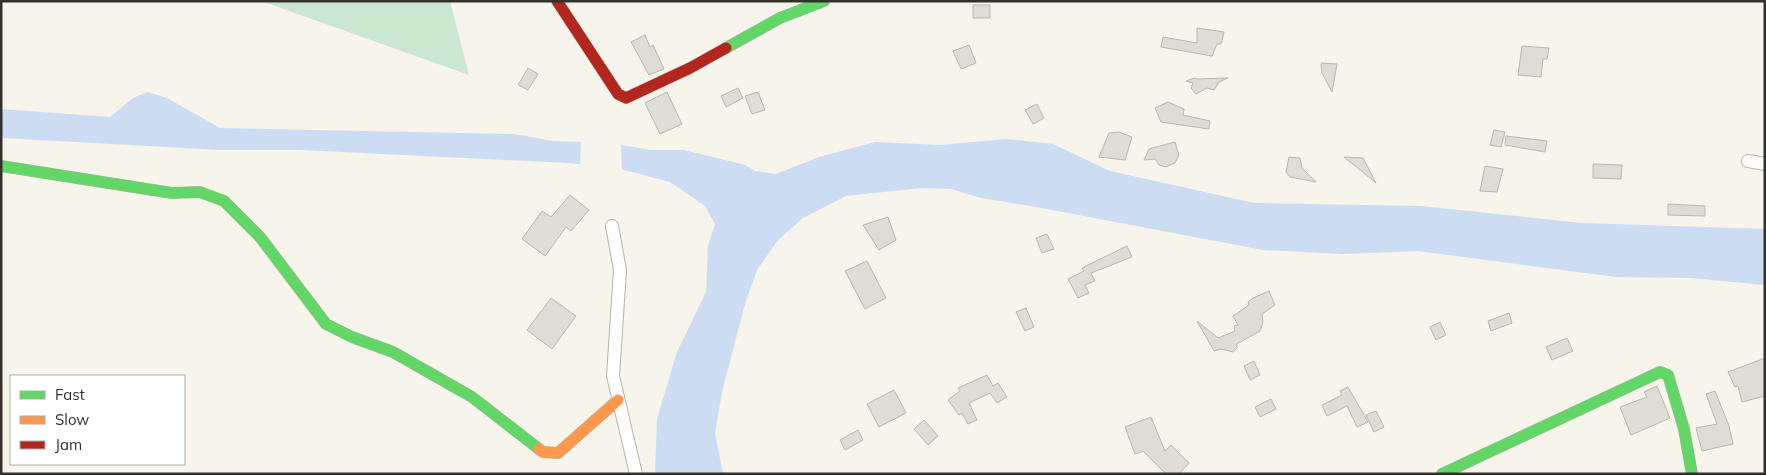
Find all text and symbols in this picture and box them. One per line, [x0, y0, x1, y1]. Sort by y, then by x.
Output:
legend [10, 375, 185, 465]
text: Fast [55, 385, 85, 404]
text: Slow [55, 410, 89, 429]
text: Jam [55, 435, 82, 454]

